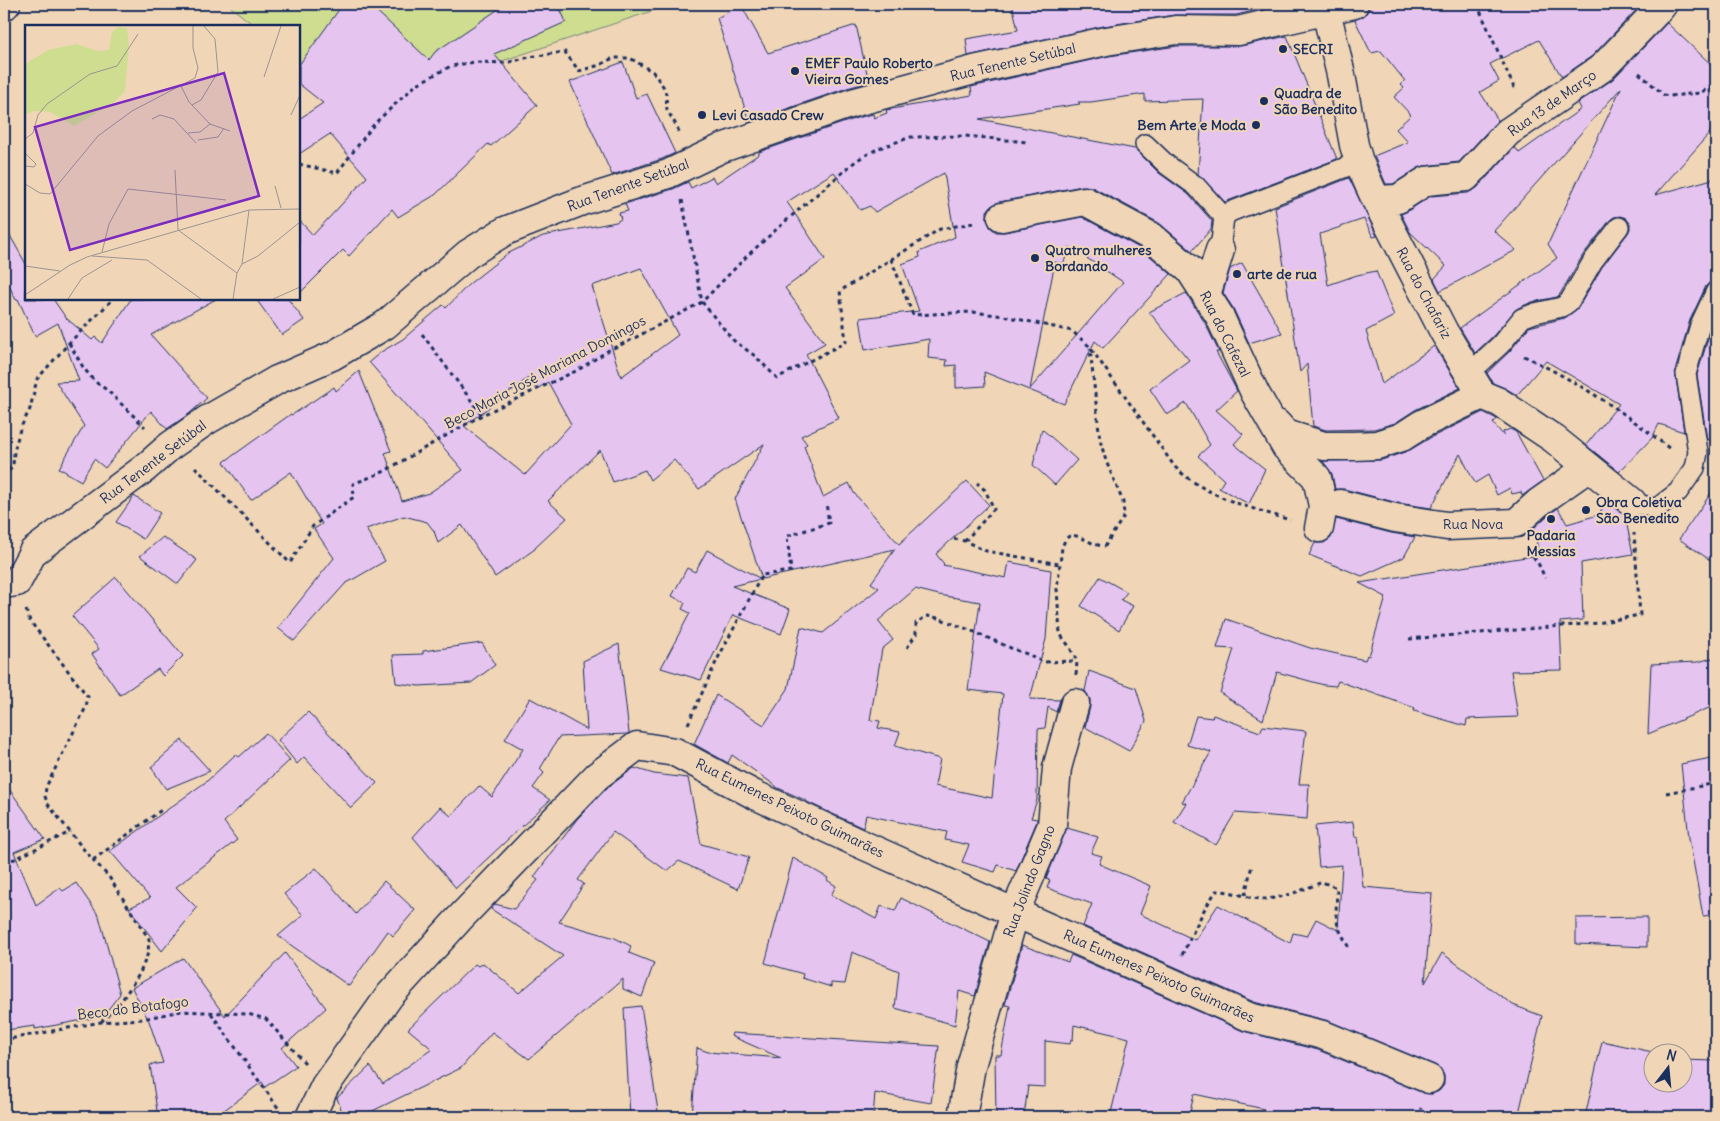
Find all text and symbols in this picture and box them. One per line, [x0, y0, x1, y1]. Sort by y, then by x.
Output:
inset map [25, 25, 300, 300]
street label: Rua Tenente Setúbal [948, 39, 1078, 85]
place label: SECRI [1293, 40, 1333, 58]
marker: SECRI [1277, 43, 1289, 55]
place label: EMEF Paulo Roberto Vieira Gomes [805, 54, 933, 88]
marker: EMEF Paulo Roberto Vieira Gomes [789, 65, 801, 77]
street label: Rua 13 de Março [1504, 66, 1600, 140]
place label: Quadra de São Benedito [1274, 84, 1357, 118]
marker: Quadra de São Benedito [1258, 95, 1270, 107]
place label: Levi Casado Crew [712, 106, 824, 124]
marker: Levi Casado Crew [696, 109, 708, 121]
place label: Bem Arte e Moda [1137, 116, 1246, 134]
marker: Bem Arte e Moda [1250, 119, 1262, 131]
street label: Rua Tenente Setúbal [565, 155, 691, 215]
place label: Quatro mulheres Bordando [1045, 241, 1152, 275]
street label: Rua do Chafariz [1392, 244, 1456, 342]
marker: Quatro mulheres Bordando [1029, 252, 1041, 264]
place label: arte de rua [1247, 265, 1317, 283]
marker: arte de rua [1231, 268, 1243, 280]
street label: Rua do Cafezal [1196, 288, 1254, 380]
street label: Beco Maria José Mariana Domingos [441, 311, 649, 433]
street label: Rua Tenente Setúbal [96, 416, 210, 508]
place label: Obra Coletiva São Benedito [1596, 493, 1682, 527]
marker: Obra Coletiva São Benedito [1580, 504, 1592, 516]
marker: Padaria Messias [1545, 513, 1557, 525]
street label: Rua Nova [1443, 515, 1503, 533]
place label: Padaria Messias [1526, 526, 1576, 560]
street label: Rua Eumenes Peixoto Guimarães [693, 754, 887, 862]
street label: Rua Jolindo Gagno [999, 822, 1059, 940]
street label: Rua Eumenes Peixoto Guimarães [1061, 926, 1257, 1026]
street label: Beco do Botafogo [76, 992, 190, 1024]
north arrow [1642, 1044, 1692, 1094]
text: N [1664, 1046, 1679, 1065]

